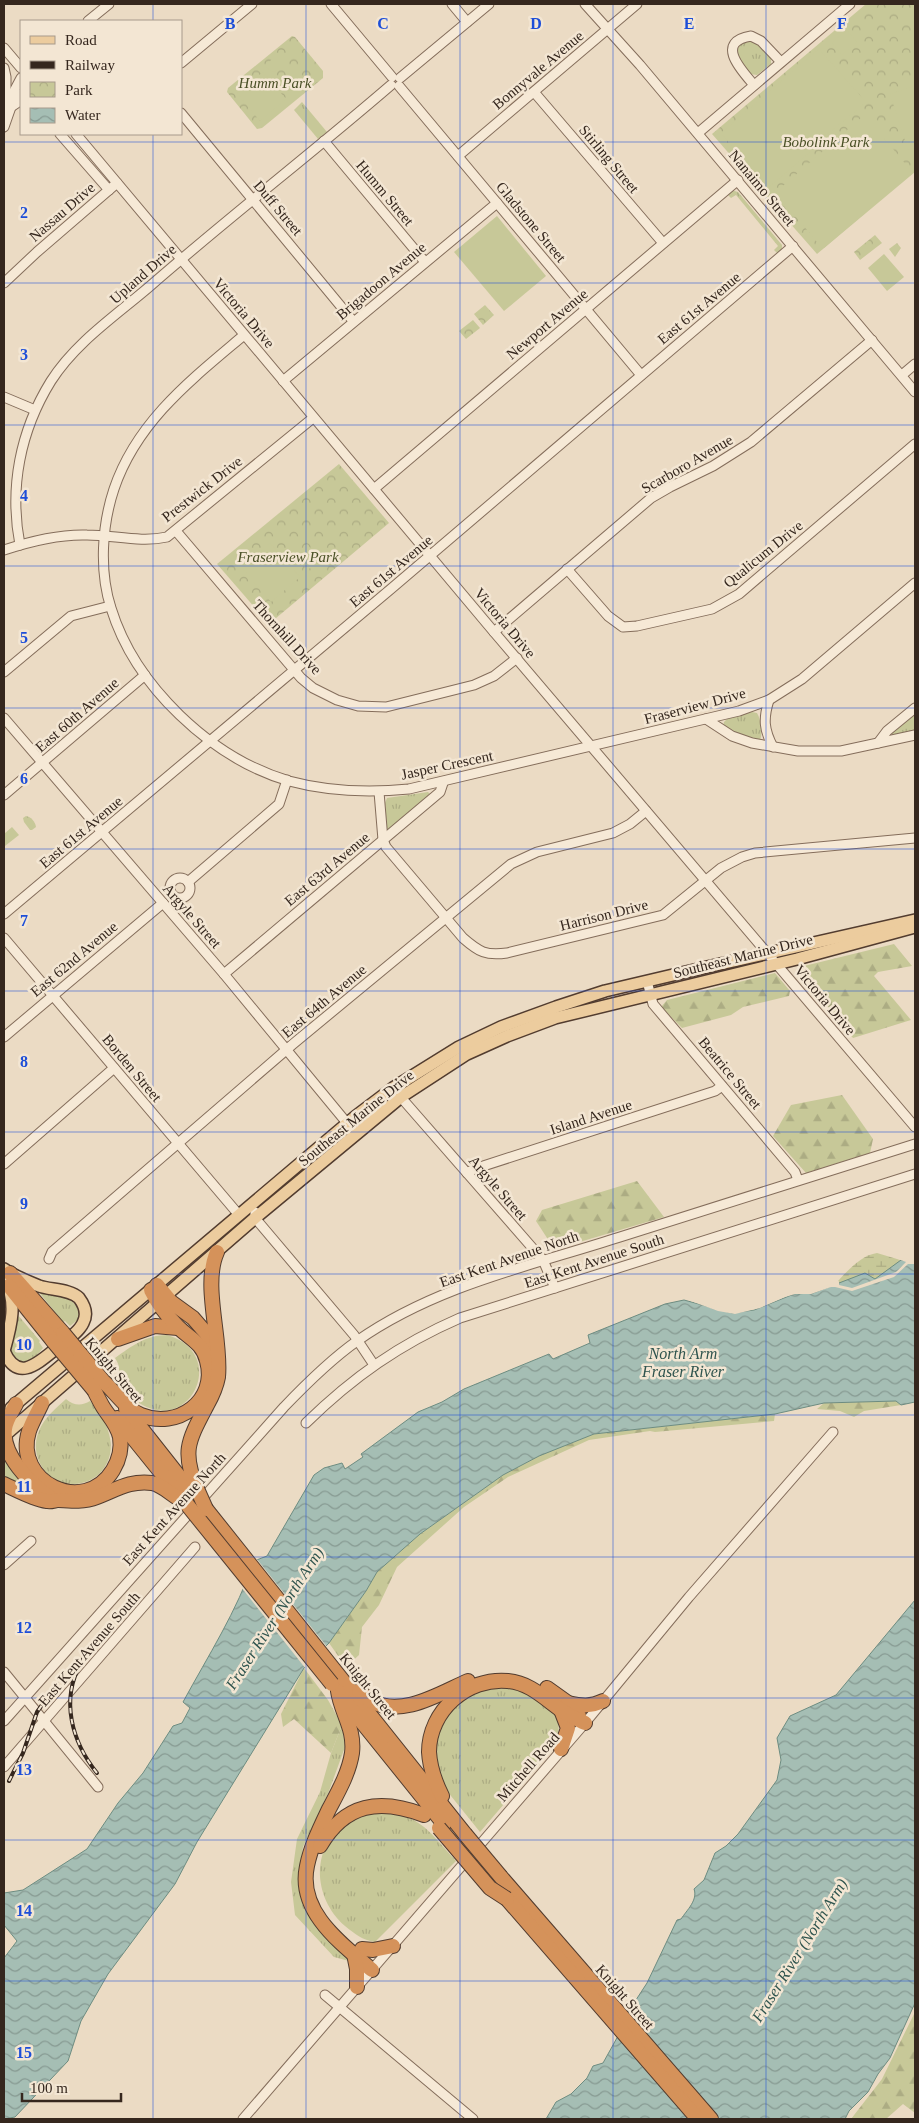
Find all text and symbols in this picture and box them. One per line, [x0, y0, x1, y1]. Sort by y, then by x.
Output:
text: B [225, 15, 236, 32]
text: C [377, 15, 389, 32]
text: D [530, 15, 542, 32]
text: E [684, 15, 694, 32]
text: F [837, 15, 847, 32]
legend [20, 20, 182, 135]
street label: Bonnyvale Avenue [489, 27, 587, 113]
text: Road [65, 32, 97, 48]
text: Railway [65, 57, 115, 73]
park label: Humm Park [238, 75, 312, 91]
text: Park [65, 82, 93, 98]
text: Water [65, 107, 100, 123]
street label: Stirling Street [576, 122, 643, 197]
park label: Bobolink Park [782, 134, 870, 150]
street label: Nanaimo Street [726, 147, 799, 230]
street label: Humm Street [353, 157, 418, 230]
street label: Duff Street [250, 177, 306, 239]
street label: Nassau Drive [26, 179, 98, 245]
street label: Gladstone Street [493, 179, 570, 266]
text: 2 [20, 204, 28, 221]
street label: Brigadoon Avenue [333, 239, 429, 323]
street label: Upland Drive [107, 241, 179, 307]
street label: East 61st Avenue [654, 269, 744, 347]
street label: Victoria Drive [210, 275, 278, 351]
street label: Newport Avenue [503, 285, 591, 363]
text: 3 [20, 346, 28, 363]
street label: Scarboro Avenue [639, 431, 736, 497]
street label: Prestwick Drive [159, 453, 245, 525]
text: 4 [20, 487, 28, 504]
street label: Qualicum Drive [720, 517, 806, 591]
street label: East 61st Avenue [346, 532, 436, 610]
park label: Fraserview Park [236, 549, 339, 565]
street label: Victoria Drive [471, 585, 539, 661]
street label: Thornhill Drive [249, 597, 325, 678]
text: 5 [20, 629, 28, 646]
street label: East 60th Avenue [32, 674, 122, 755]
street label: Fraserview Drive [642, 685, 748, 727]
street label: Jasper Crescent [400, 747, 495, 783]
text: 6 [20, 770, 28, 787]
street label: East 61st Avenue [36, 793, 126, 871]
street label: East 63rd Avenue [281, 829, 373, 909]
street label: Argyle Street [160, 881, 225, 952]
street label: Harrison Drive [558, 896, 650, 934]
text: 7 [20, 912, 28, 929]
street label: East 62nd Avenue [27, 918, 121, 1000]
street label: Southeast Marine Drive [672, 931, 815, 981]
street label: East 64th Avenue [279, 961, 370, 1041]
street label: Victoria Drive [791, 962, 859, 1038]
street label: Borden Street [99, 1031, 165, 1106]
street label: Beatrice Street [695, 1034, 765, 1113]
text: 8 [20, 1053, 28, 1070]
street label: Southeast Marine Drive [295, 1066, 417, 1169]
street label: Island Avenue [548, 1096, 634, 1138]
street label: Argyle Street [466, 1153, 531, 1224]
text: 9 [20, 1195, 28, 1212]
street label: East Kent Avenue North [437, 1228, 581, 1290]
street label: East Kent Avenue South [522, 1231, 666, 1291]
street label: Knight Street [82, 1334, 147, 1407]
text: 10 [16, 1336, 32, 1353]
water label: North Arm Fraser River [641, 1345, 725, 1380]
street label: East Kent Avenue North [119, 1449, 229, 1569]
text: 11 [16, 1478, 32, 1495]
water label: Fraser River (North Arm) [222, 1544, 327, 1694]
street label: East Kent Avenue South [35, 1588, 143, 1709]
text: 12 [16, 1619, 32, 1636]
street label: Knight Street [336, 1650, 400, 1723]
street label: Mitchell Road [494, 1729, 563, 1805]
text: 13 [16, 1761, 32, 1778]
water label: Fraser River (North Arm) [748, 1876, 851, 2026]
text: 14 [16, 1902, 32, 1919]
street label: Knight Street [593, 1961, 658, 2033]
text: 15 [16, 2044, 32, 2061]
scale bar [22, 2070, 121, 2102]
text: 100 m [30, 2080, 68, 2096]

